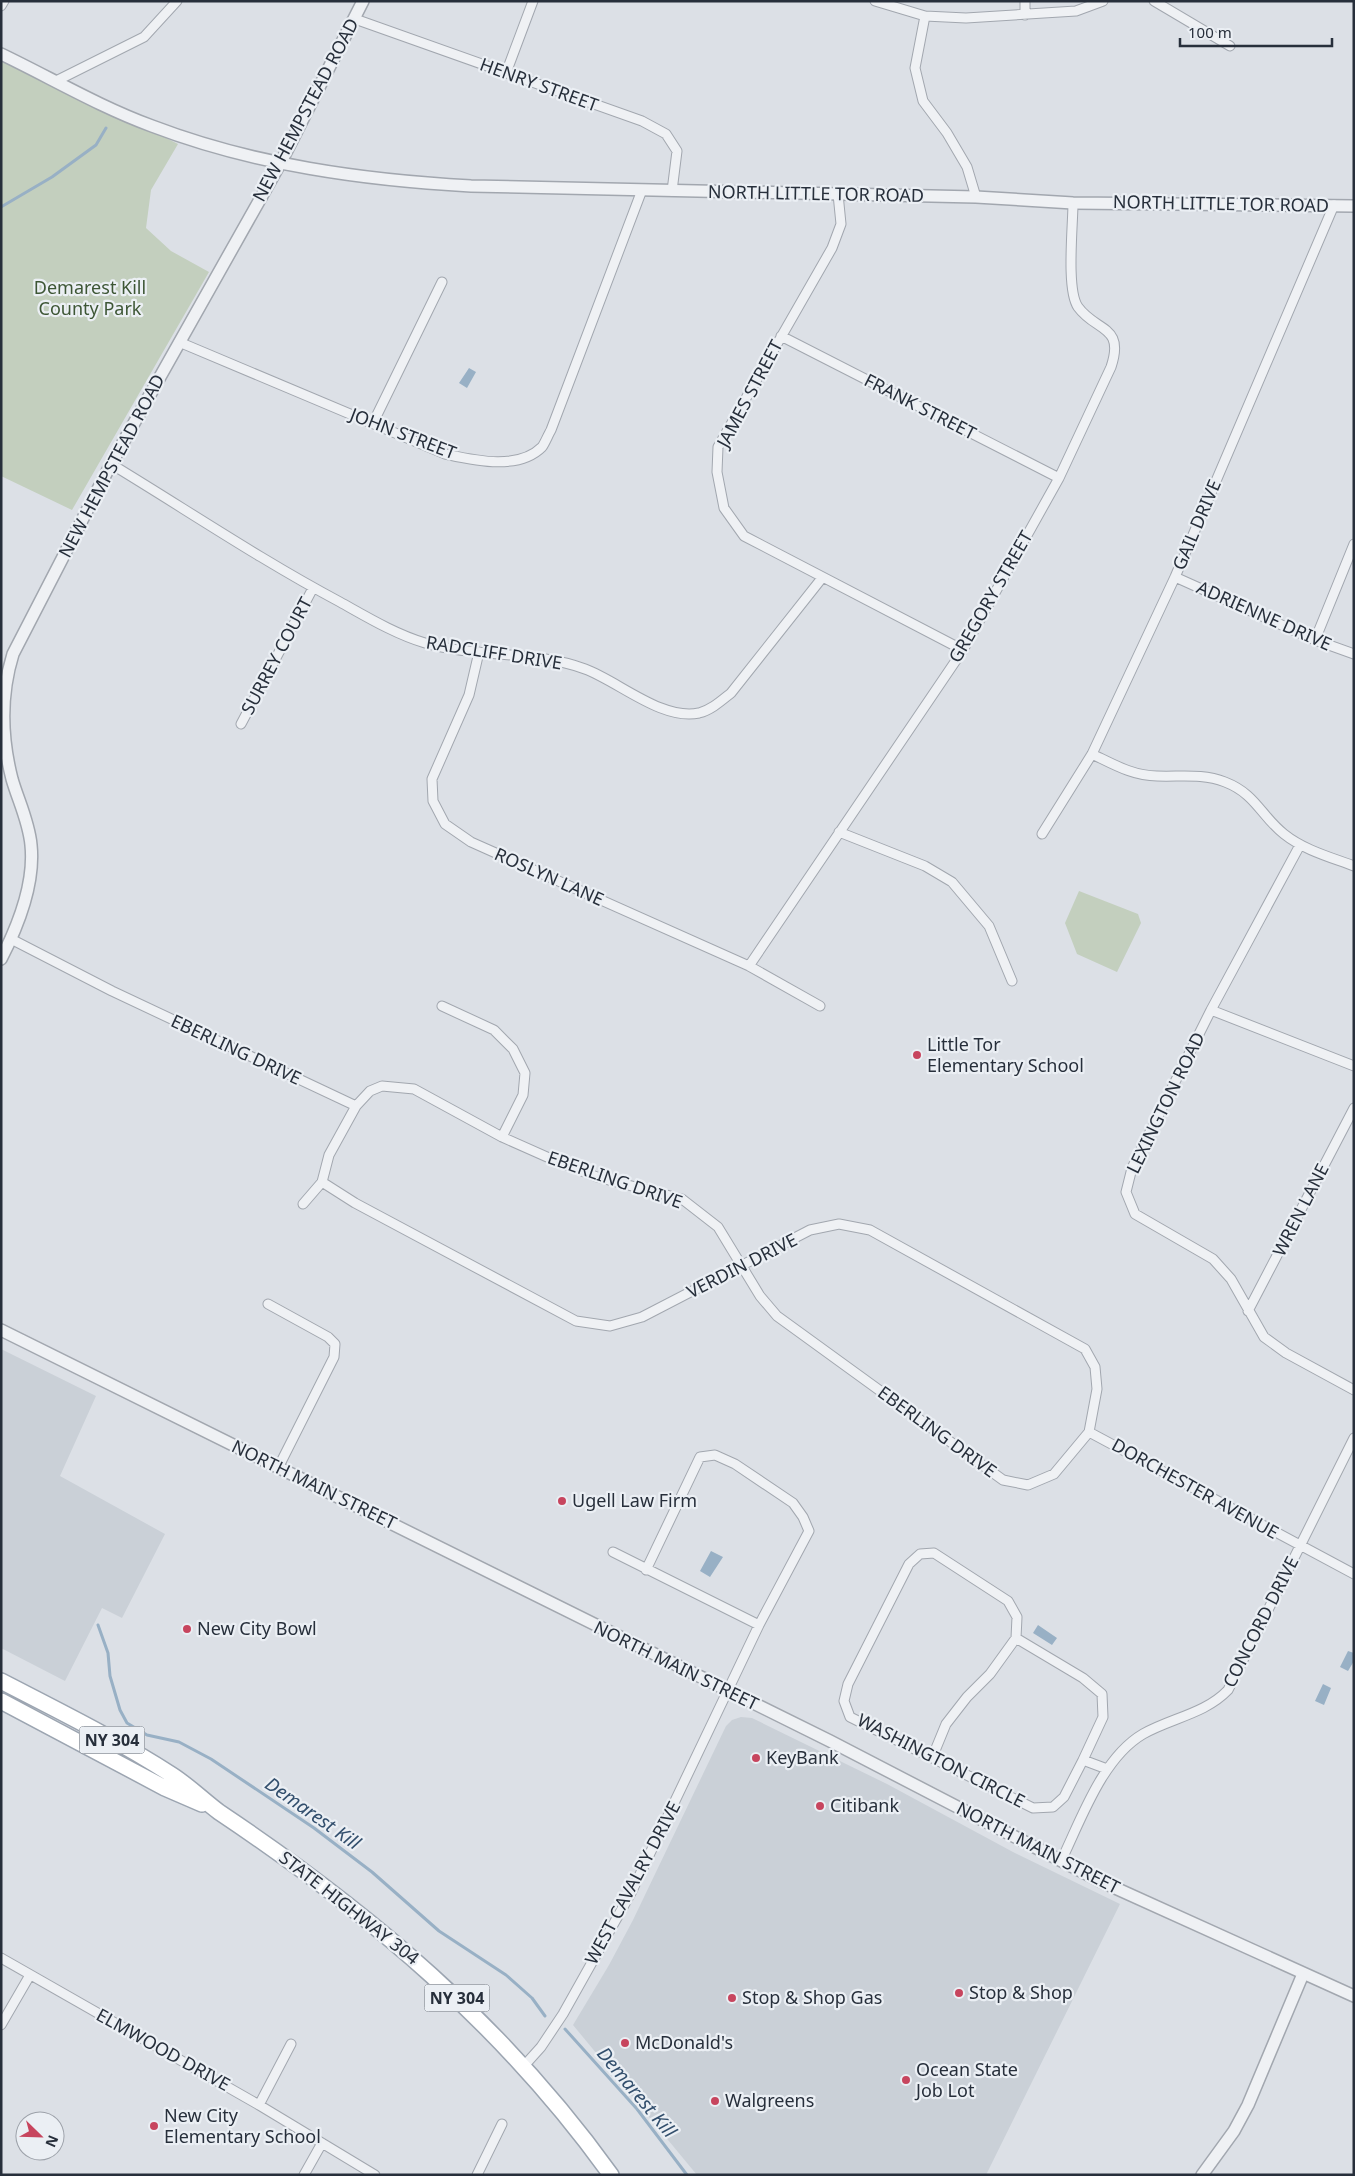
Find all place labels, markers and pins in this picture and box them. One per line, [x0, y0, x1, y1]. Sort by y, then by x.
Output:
place label: Little Tor Elementary School [927, 1032, 1084, 1077]
marker: Little Tor Elementary School [911, 1049, 923, 1061]
place label: Ugell Law Firm [572, 1488, 697, 1512]
marker: Ugell Law Firm [556, 1495, 568, 1507]
place label: New City Bowl [197, 1616, 317, 1640]
marker: New City Bowl [181, 1623, 193, 1635]
place label: KeyBank [766, 1745, 839, 1769]
marker: KeyBank [750, 1752, 762, 1764]
place label: Citibank [830, 1793, 899, 1817]
marker: Citibank [814, 1800, 826, 1812]
place label: Stop & Shop [969, 1980, 1073, 2004]
place label: Stop & Shop Gas [742, 1985, 882, 2009]
marker: Stop & Shop [953, 1987, 965, 1999]
marker: Stop & Shop Gas [726, 1992, 738, 2004]
place label: McDonald's [635, 2030, 733, 2054]
marker: McDonald's [619, 2037, 631, 2049]
place label: Ocean State Job Lot [914, 2057, 1018, 2102]
marker: Ocean State Job Lot [900, 2074, 912, 2086]
place label: Walgreens [725, 2088, 814, 2112]
marker: Walgreens [709, 2095, 721, 2107]
place label: New City Elementary School [164, 2103, 321, 2148]
marker: New City Elementary School [148, 2120, 160, 2132]

